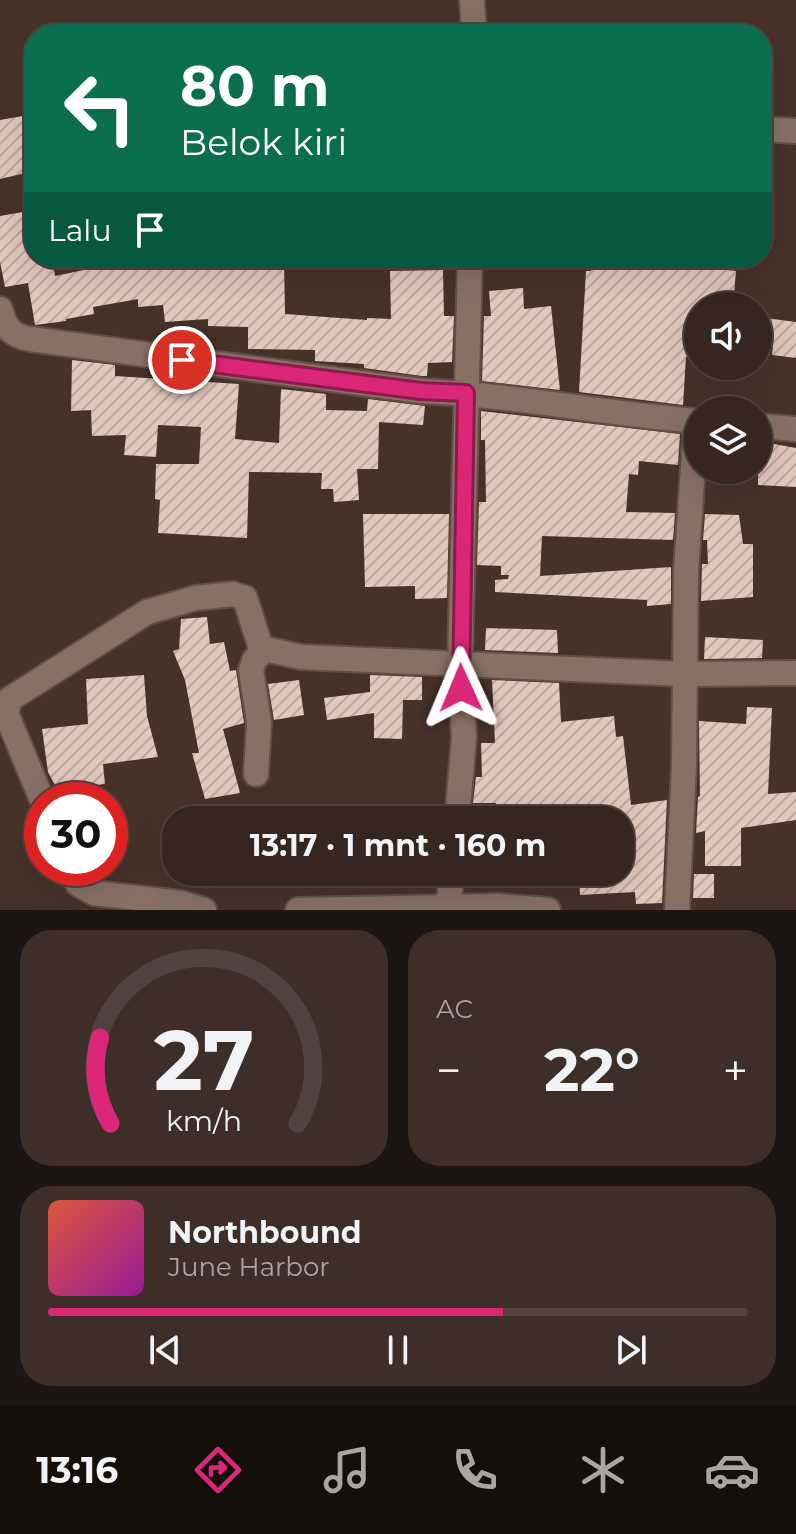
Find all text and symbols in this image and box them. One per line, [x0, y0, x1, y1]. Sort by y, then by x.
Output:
text: 80 m [180, 52, 330, 120]
icon: left [48, 56, 152, 160]
text: Belok kiri [180, 120, 347, 164]
icon: arrive [128, 208, 172, 252]
text: Lalu [48, 212, 112, 249]
map controls [684, 292, 772, 484]
button: sound [684, 292, 772, 380]
pin [148, 326, 216, 394]
icon: arrive [160, 338, 204, 382]
button: layers [684, 396, 772, 484]
position arrow [419, 646, 503, 730]
speed limit sign: 30 [24, 782, 128, 886]
text: 13:17 · 1 mnt · 160 m [250, 827, 546, 864]
text: AC [436, 993, 473, 1025]
text: 27 [154, 1009, 254, 1111]
text: 22° [544, 1033, 640, 1106]
text: − [436, 1043, 461, 1097]
text: + [723, 1043, 748, 1097]
text: km/h [166, 1103, 242, 1138]
text: Northbound [168, 1214, 362, 1251]
text: June Harbor [168, 1251, 330, 1283]
icon: previous [143, 1328, 187, 1372]
icon: pause [376, 1328, 420, 1372]
icon: next [609, 1328, 653, 1372]
icon: directions [190, 1442, 246, 1498]
icon: music [319, 1442, 375, 1498]
icon: phone [447, 1442, 503, 1498]
icon: climate [575, 1442, 631, 1498]
icon: car [704, 1442, 760, 1498]
text: 13:16 [36, 1448, 118, 1492]

